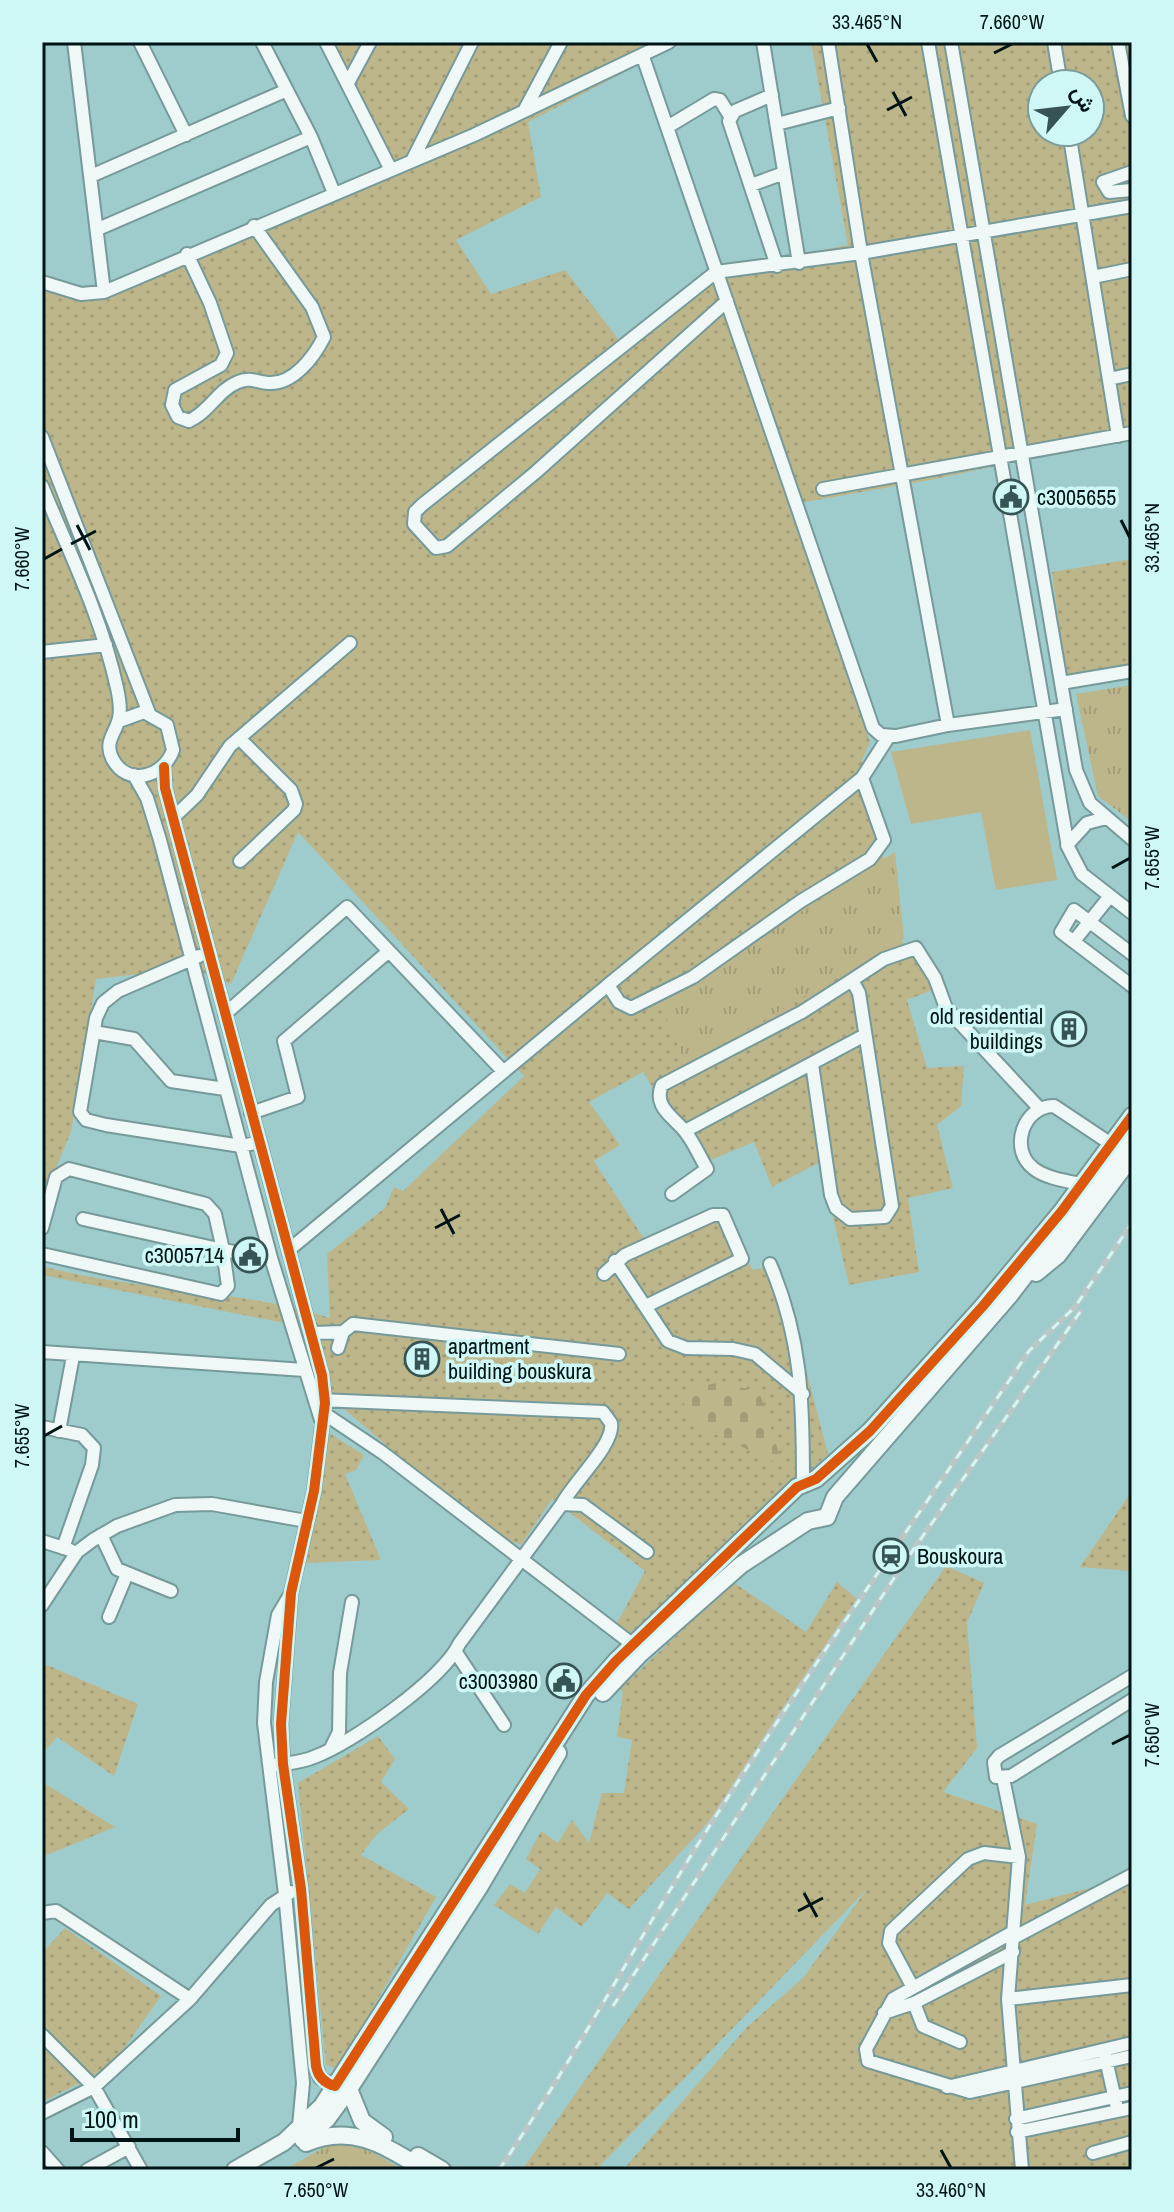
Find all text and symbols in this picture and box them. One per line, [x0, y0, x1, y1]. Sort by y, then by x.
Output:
text: 33.465°N [832, 8, 902, 35]
text: 7.660°W [980, 8, 1045, 35]
north arrow [1026, 68, 1106, 148]
text: ش [1064, 80, 1103, 117]
public building icon: c3005655 [992, 478, 1030, 516]
place label: c3005655 [1037, 482, 1116, 512]
text: 33.465°N [1138, 503, 1165, 573]
text: 7.660°W [8, 526, 35, 591]
text: 7.655°W [1138, 825, 1165, 890]
place label: old residential buildings [930, 1001, 1043, 1056]
building icon: old residential buildings [1050, 1010, 1088, 1048]
public building icon: c3005714 [231, 1236, 269, 1274]
place label: c3005714 [145, 1240, 224, 1270]
place label: apartment building bouskura [448, 1331, 591, 1386]
building icon: apartment building bouskura [403, 1340, 441, 1378]
text: 7.655°W [8, 1403, 35, 1468]
station icon: Bouskoura [872, 1537, 910, 1575]
place label: Bouskoura [917, 1541, 1003, 1571]
public building icon: c3003980 [545, 1662, 583, 1700]
place label: c3003980 [459, 1666, 538, 1696]
text: 7.650°W [1138, 1702, 1165, 1767]
scale bar [72, 2092, 238, 2142]
text: 100 m [84, 2103, 139, 2135]
text: 7.650°W [284, 2176, 349, 2203]
text: 33.460°N [916, 2176, 986, 2203]

